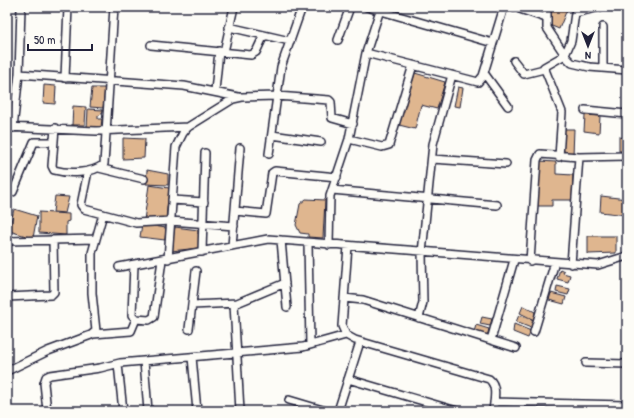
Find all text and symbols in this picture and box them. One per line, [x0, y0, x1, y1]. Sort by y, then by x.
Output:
scale bar [28, 26, 92, 52]
north arrow [568, 26, 608, 66]
text: 50 m [34, 31, 55, 48]
text: N [585, 49, 591, 63]

